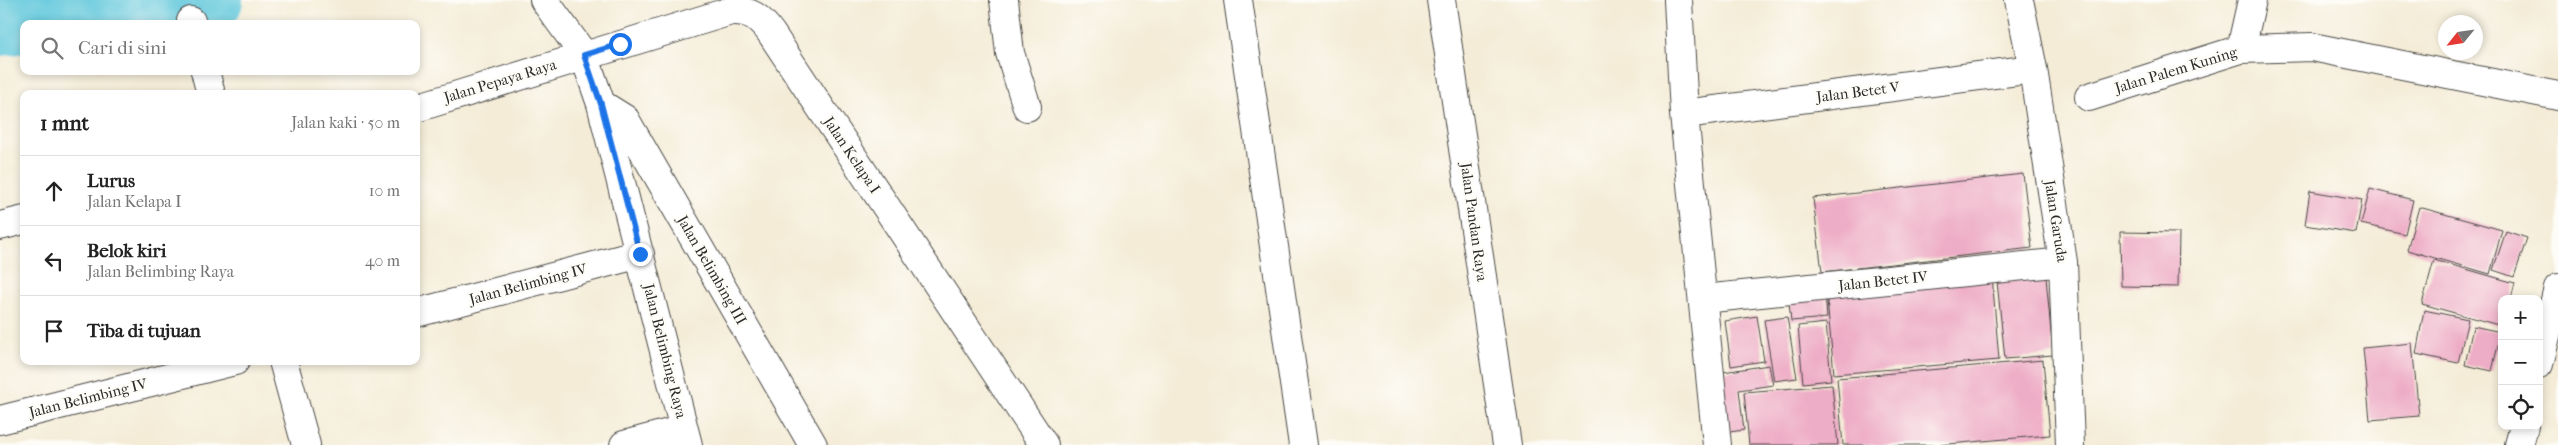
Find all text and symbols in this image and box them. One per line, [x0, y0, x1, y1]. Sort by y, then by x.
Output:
north arrow [2438, 15, 2483, 60]
search box [20, 20, 420, 75]
route start [609, 33, 632, 56]
icon: search [38, 34, 66, 62]
text: Cari di sini [78, 37, 167, 59]
street label: Jalan Palem Kuning [2112, 43, 2240, 97]
street label: Jalan Pepaya Raya [441, 55, 559, 107]
street label: Jalan Betet V [1814, 78, 1902, 106]
text: 1 mnt [40, 111, 89, 135]
street label: Jalan Kelapa I [819, 112, 884, 197]
text: Jalan kaki · 50 m [291, 113, 400, 132]
street label: Jalan Pandan Raya [1457, 161, 1491, 283]
text: Lurus [87, 170, 135, 192]
icon: ahead [40, 177, 68, 205]
street label: Jalan Garuda [2040, 178, 2072, 264]
text: 10 m [369, 181, 400, 200]
text: Jalan Kelapa I [87, 192, 181, 211]
street label: Jalan Belimbing III [673, 211, 751, 328]
text: Belok kiri [87, 240, 166, 262]
route end [629, 243, 652, 266]
icon: left [40, 247, 68, 275]
text: 40 m [365, 251, 400, 270]
street label: Jalan Belimbing IV [466, 259, 590, 309]
text: Jalan Belimbing Raya [87, 262, 234, 281]
street label: Jalan Betet IV [1837, 267, 1930, 295]
street label: Jalan Belimbing Raya [639, 281, 691, 421]
map controls [2498, 295, 2543, 430]
button: + [2498, 295, 2543, 340]
icon: arrive [40, 317, 68, 345]
text: Tiba di tujuan [87, 320, 201, 342]
button: − [2498, 340, 2543, 385]
street label: Jalan Belimbing IV [26, 374, 150, 422]
button: locate [2498, 385, 2543, 430]

